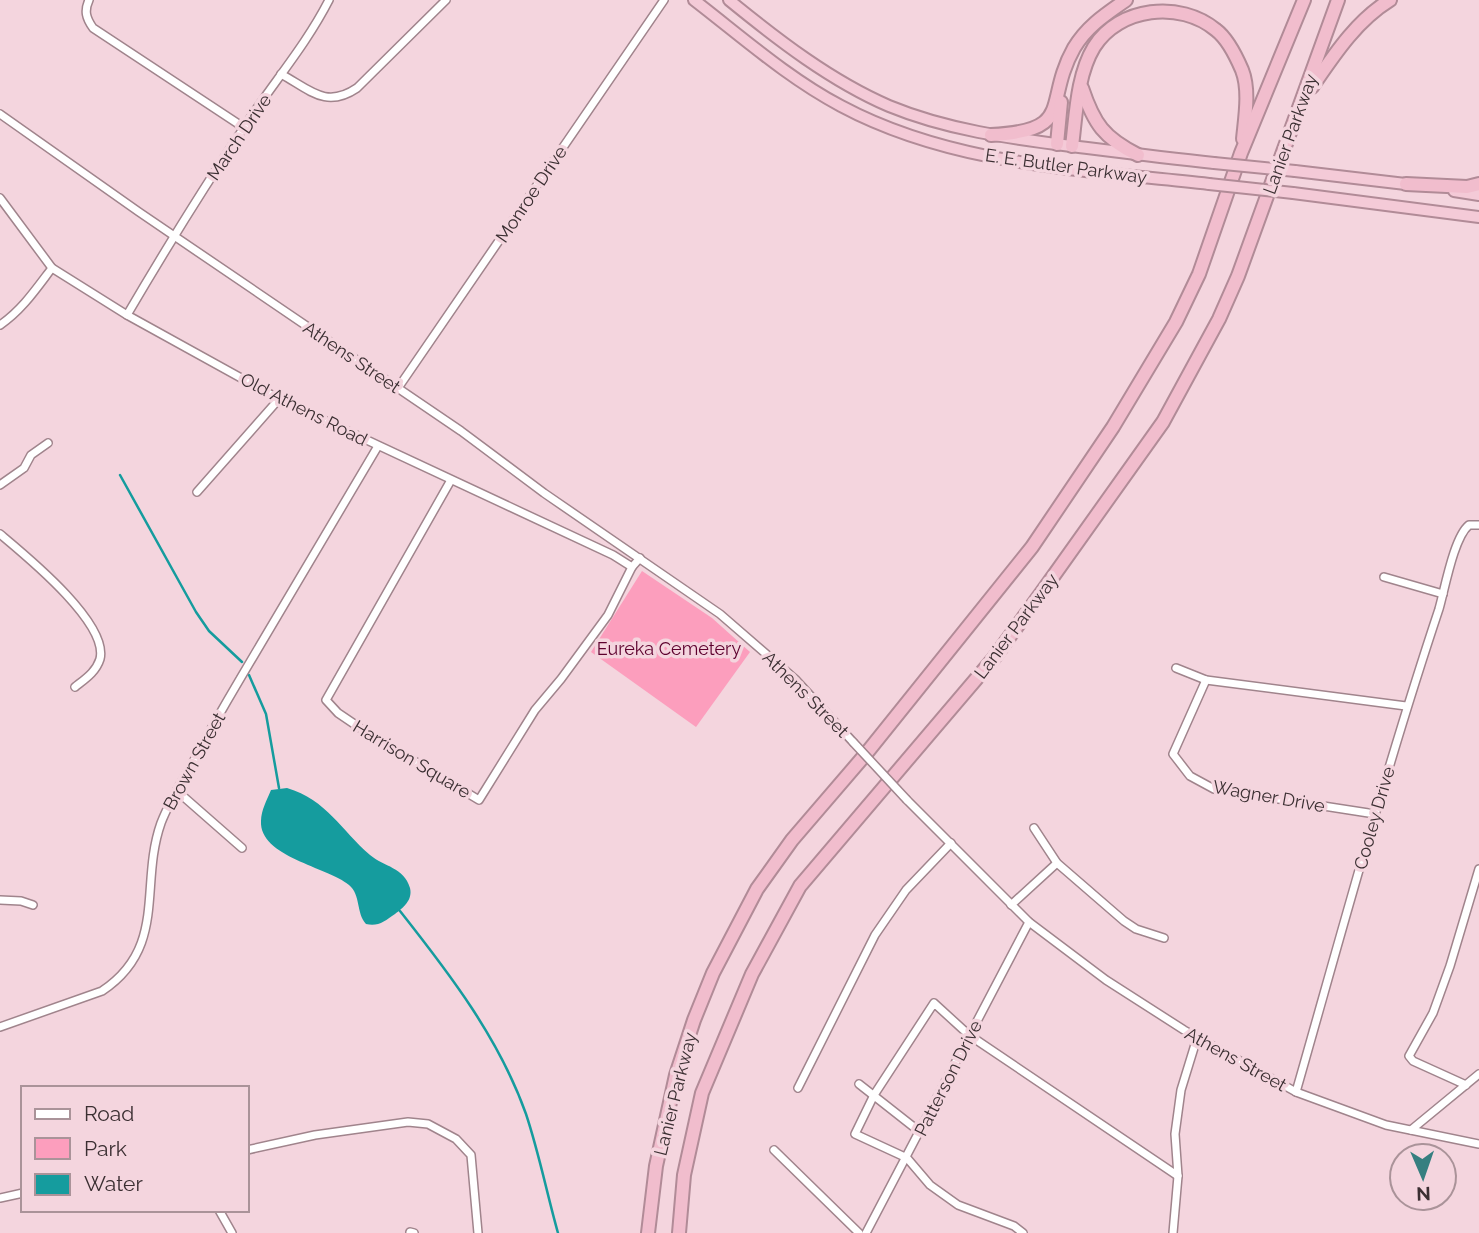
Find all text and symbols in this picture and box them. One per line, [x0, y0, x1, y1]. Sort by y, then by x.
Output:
street label: Lanier Parkway [1259, 71, 1322, 197]
street label: March Drive [202, 90, 276, 184]
street label: Monroe Drive [491, 141, 571, 246]
street label: E. E. Butler Parkway [984, 144, 1148, 188]
street label: Athens Street [299, 317, 405, 397]
street label: Old Athens Road [237, 368, 371, 450]
street label: Lanier Parkway [970, 569, 1063, 683]
park label: Eureka Cemetery [597, 638, 741, 659]
street label: Athens Street [759, 647, 853, 741]
street label: Brown Street [159, 709, 229, 813]
street label: Harrison Square [350, 716, 475, 803]
street label: Cooley Drive [1349, 764, 1399, 872]
street label: Wagner Drive [1211, 776, 1327, 816]
street label: Patterson Drive [910, 1016, 986, 1139]
street label: Athens Street [1182, 1023, 1290, 1095]
street label: Lanier Parkway [650, 1030, 701, 1158]
legend [21, 1086, 248, 1212]
text: Road [84, 1101, 134, 1126]
text: Park [84, 1136, 127, 1161]
north arrow [1388, 1142, 1458, 1212]
text: Water [84, 1171, 143, 1196]
text: N [1416, 1183, 1431, 1205]

